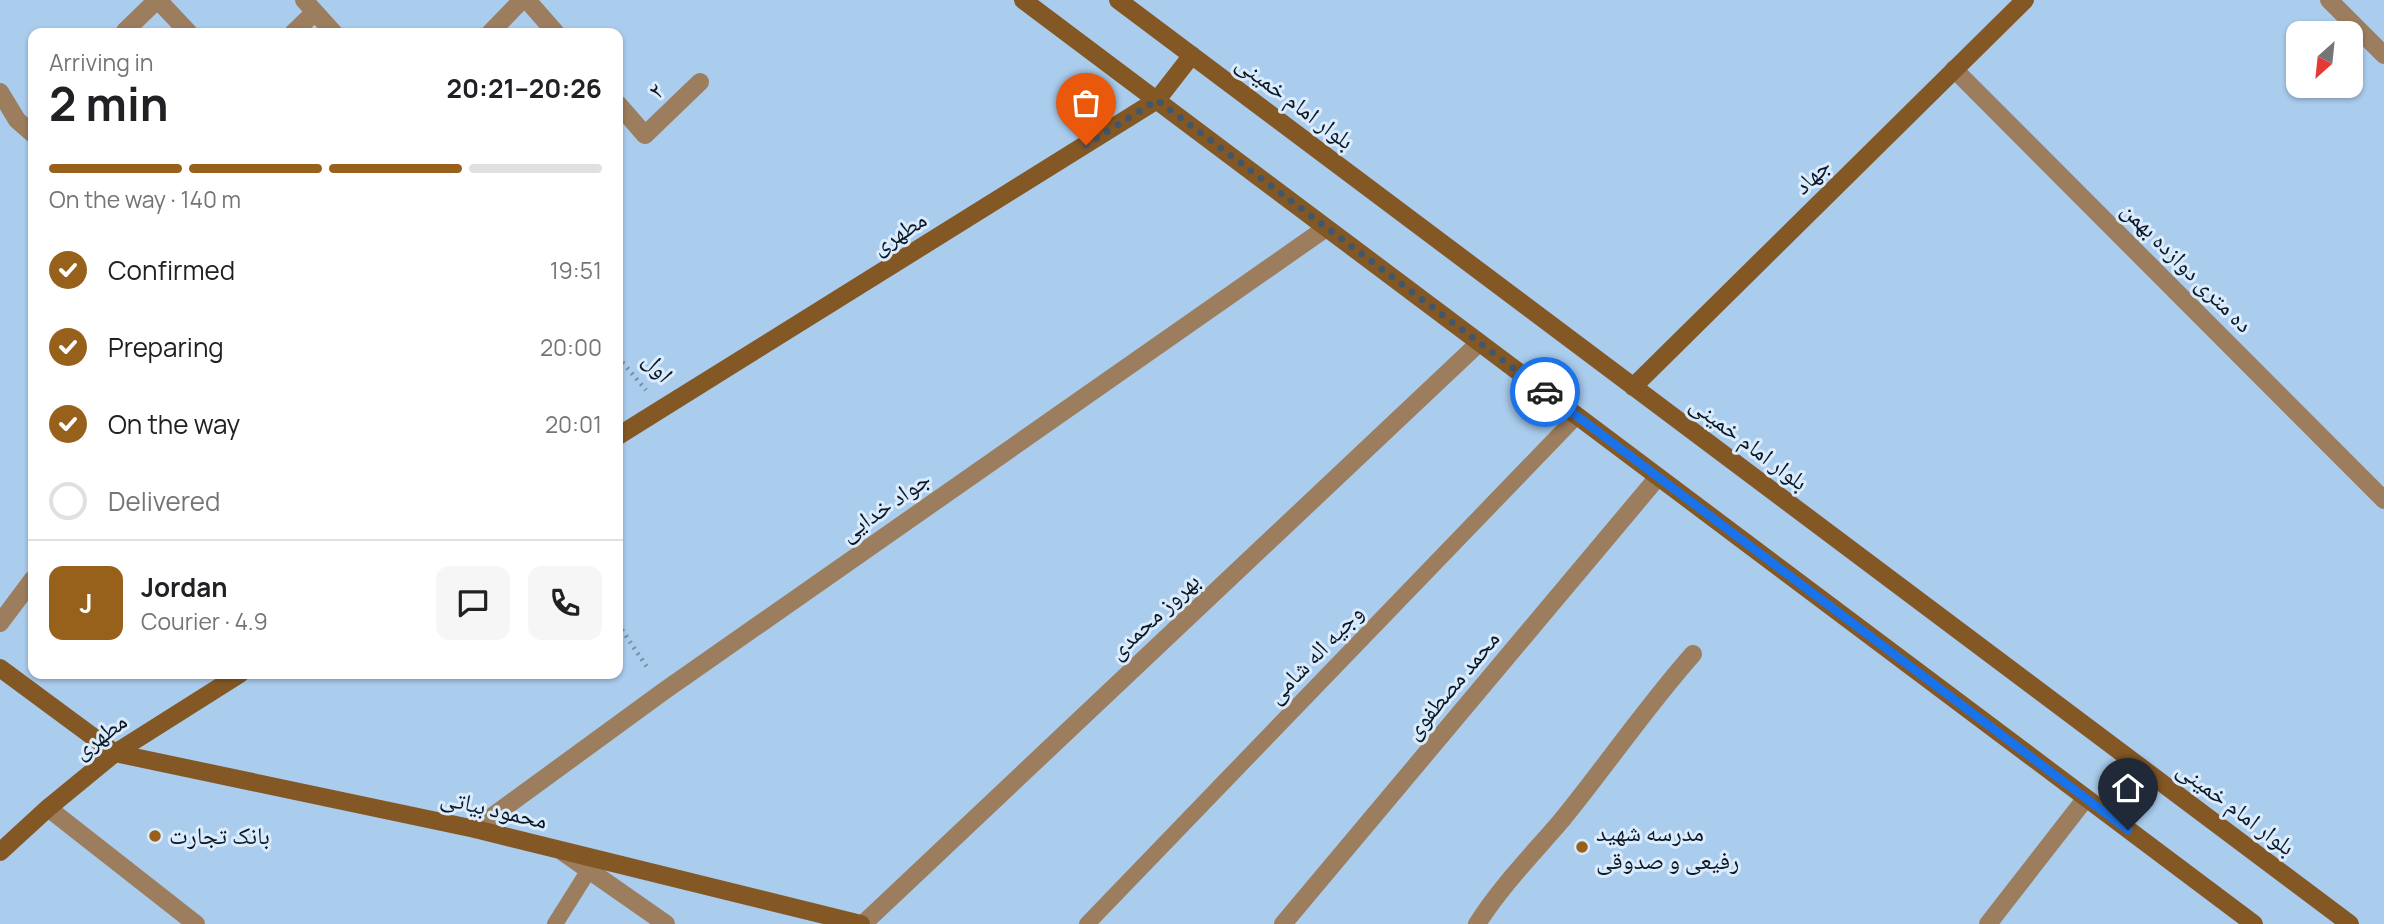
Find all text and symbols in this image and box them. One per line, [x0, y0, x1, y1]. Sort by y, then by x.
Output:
north arrow [2286, 21, 2362, 98]
map controls [2286, 21, 2363, 98]
street label: بلوار امام خمینی [1229, 45, 1362, 157]
text: Arriving in [49, 46, 154, 78]
text: 20:21–20:26 [446, 70, 602, 106]
text: 2 min [49, 72, 169, 135]
pin [1056, 73, 1116, 145]
street label: ۲ [640, 74, 670, 106]
icon: bag [1067, 84, 1105, 122]
street label: جهاد [1785, 149, 1837, 201]
text: On the way · 140 m [49, 183, 241, 215]
street label: ده متری دوازده بهمن [2115, 193, 2261, 339]
street label: مطهری [864, 202, 932, 262]
icon: check [49, 251, 87, 289]
text: Confirmed [108, 252, 235, 288]
text: 19:51 [550, 254, 602, 286]
icon: check [49, 328, 87, 366]
text: Preparing [108, 329, 224, 365]
text: 20:00 [540, 331, 602, 363]
street label: اول [636, 343, 682, 389]
courier [1510, 357, 1580, 427]
icon: car [1526, 373, 1564, 411]
street label: بلوار امام خمینی [1683, 386, 1816, 498]
icon: check [49, 405, 87, 443]
text: On the way [108, 406, 240, 442]
text: 20:01 [545, 408, 602, 440]
street label: جواد خدایی [832, 461, 936, 548]
text: Delivered [108, 483, 220, 519]
street label: بهروز محمدی [1100, 564, 1206, 666]
button: chat [436, 566, 510, 640]
button: phone [528, 566, 602, 640]
text: Jordan [141, 569, 227, 605]
text: J [79, 585, 93, 621]
street label: وجیه اله شامی [1258, 596, 1370, 710]
text: Courier · 4.9 [141, 605, 268, 637]
street label: محمد مصطفوی [1395, 622, 1506, 746]
street label: مطهری [65, 704, 133, 766]
street label: بلوار امام خمینی [2170, 751, 2303, 863]
pin [2098, 758, 2158, 830]
icon: home [2109, 769, 2147, 807]
street label: محمود بیاتی [438, 779, 551, 836]
place label: مدرسه شهید رفیعی و صدوقی [1596, 815, 1739, 876]
place label: بانک تجارت [169, 818, 270, 851]
marker: بانک تجارت [147, 828, 163, 844]
marker: مدرسه شهید رفیعی و صدوقی [1574, 839, 1590, 855]

